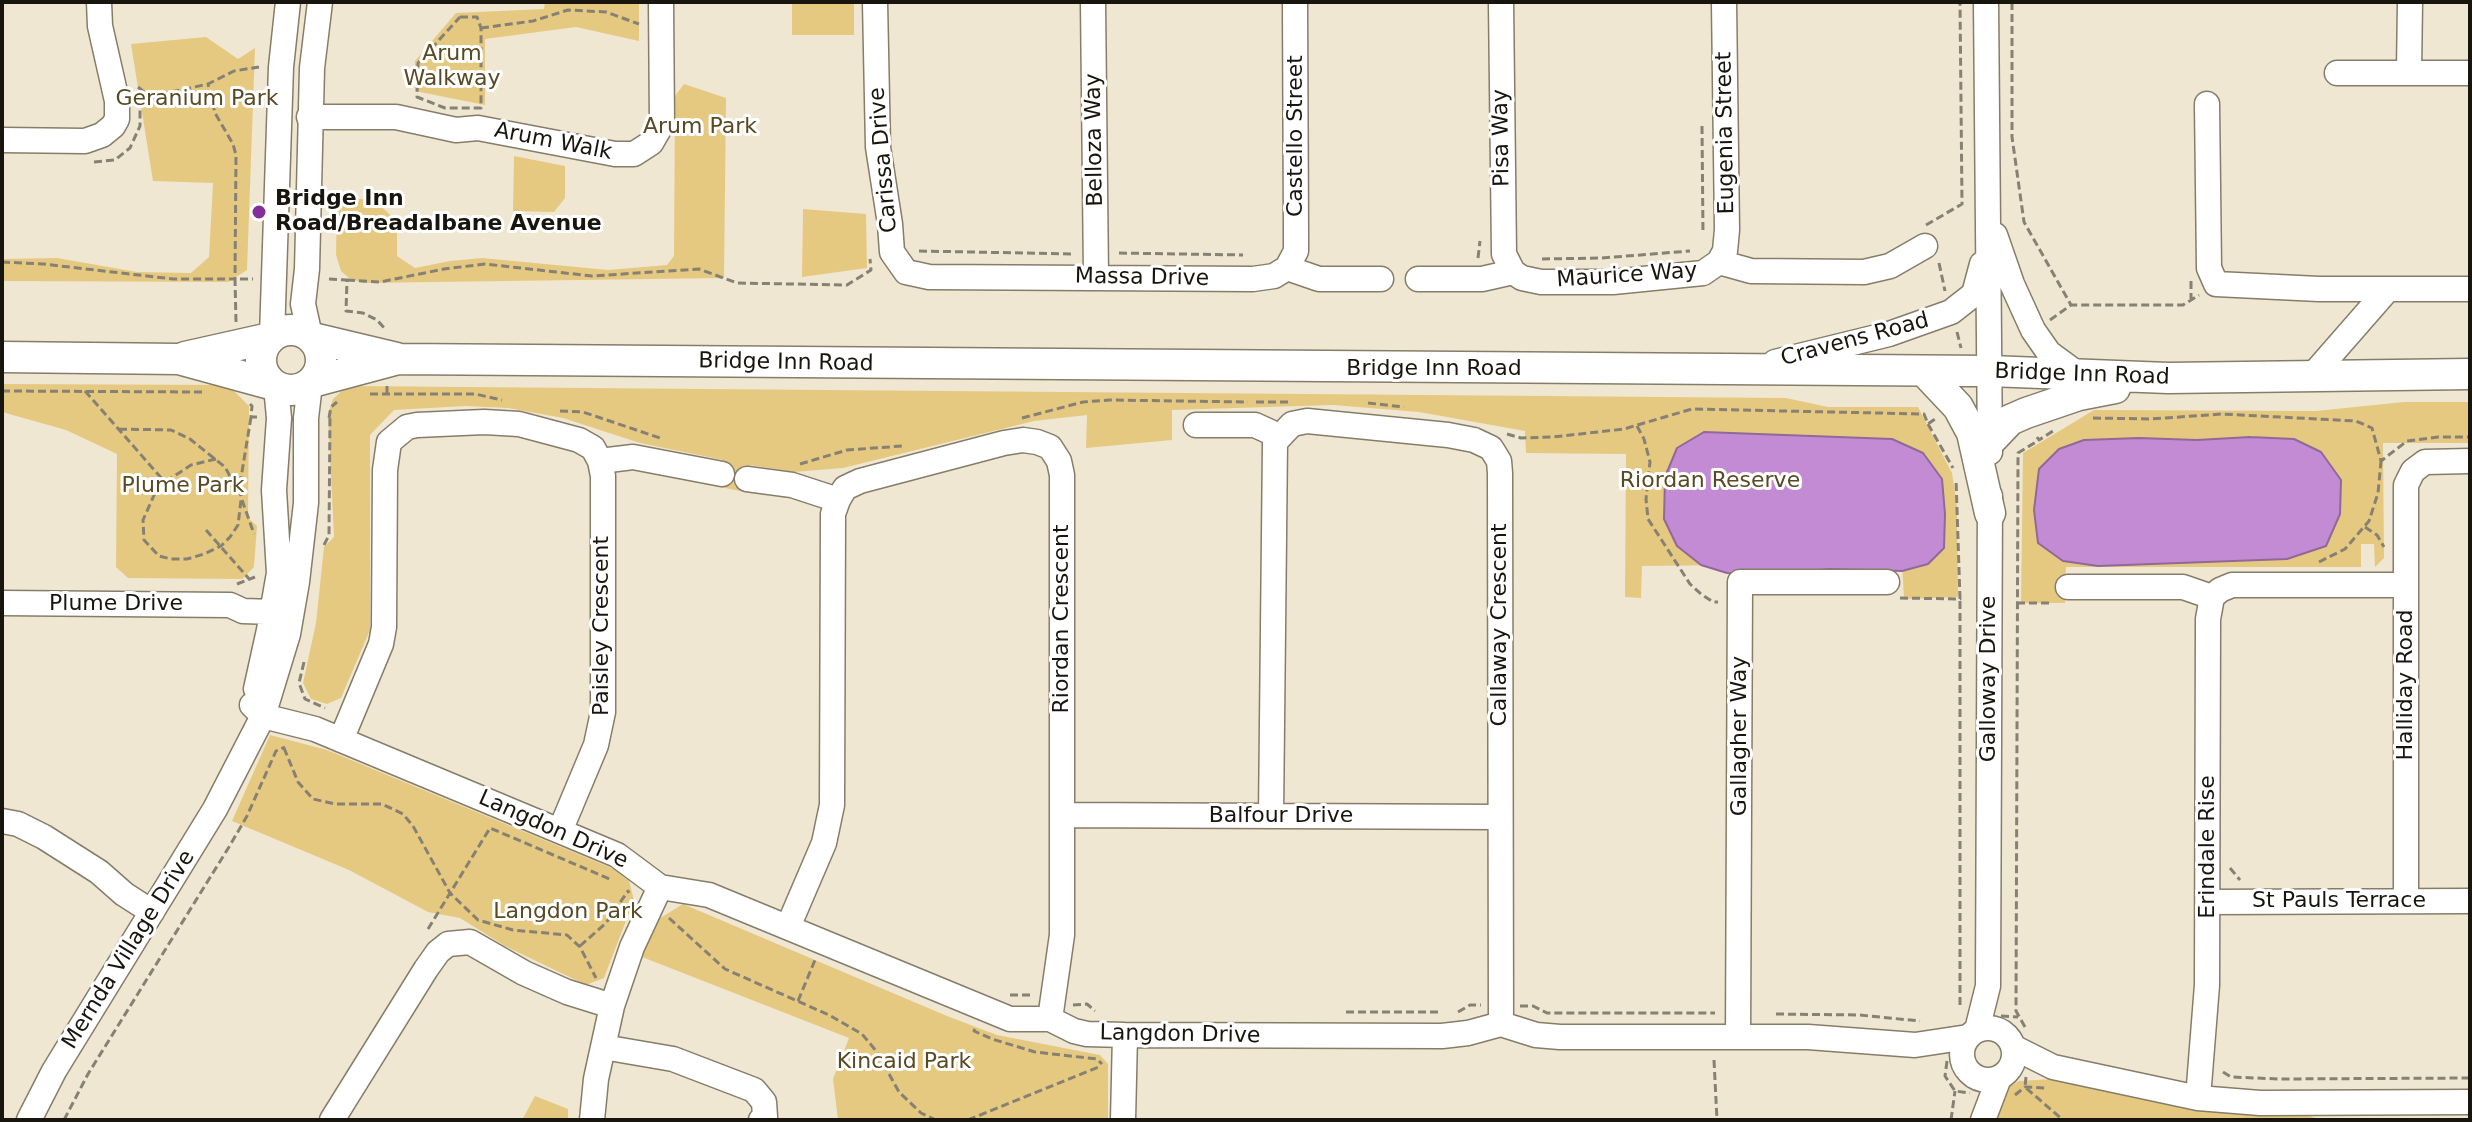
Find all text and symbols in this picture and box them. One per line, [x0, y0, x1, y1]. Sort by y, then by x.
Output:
park label: Arum Walkway [403, 41, 501, 92]
street label: Eugenia Street [1711, 51, 1741, 215]
street label: Castello Street [1283, 55, 1309, 217]
street label: Belloza Way [1081, 73, 1109, 207]
park label: Geranium Park [115, 86, 279, 112]
street label: Carissa Drive [864, 86, 904, 234]
street label: Pisa Way [1488, 89, 1516, 187]
park label: Arum Park [643, 114, 757, 140]
street label: Arum Walk [492, 118, 614, 166]
place label: Bridge Inn Road/Breadalbane Avenue [275, 186, 602, 238]
marker: Bridge Inn Road/Breadalbane Avenue [250, 203, 268, 221]
street label: Maurice Way [1556, 258, 1698, 294]
street label: Massa Drive [1075, 264, 1209, 292]
street label: Cravens Road [1778, 308, 1932, 372]
street label: Bridge Inn Road [698, 348, 874, 378]
street label: Bridge Inn Road [1346, 356, 1522, 382]
street label: Bridge Inn Road [1994, 359, 2170, 391]
park label: Riordan Reserve [1620, 468, 1800, 494]
park label: Plume Park [122, 473, 244, 499]
street label: Callaway Crescent [1487, 523, 1513, 727]
street label: Riordan Crescent [1049, 524, 1075, 714]
street label: Paisley Crescent [589, 536, 615, 716]
street label: Plume Drive [49, 591, 183, 617]
street label: Galloway Drive [1976, 596, 2002, 762]
street label: Halliday Road [2393, 609, 2419, 761]
street label: Gallagher Way [1727, 656, 1753, 816]
street label: Erindale Rise [2195, 775, 2221, 919]
street label: Langdon Drive [474, 785, 632, 875]
street label: Balfour Drive [1209, 803, 1353, 829]
street label: Mernda Village Drive [57, 846, 201, 1054]
street label: St Pauls Terrace [2252, 888, 2426, 914]
park label: Langdon Park [493, 899, 643, 925]
street label: Langdon Drive [1099, 1020, 1261, 1050]
park label: Kincaid Park [837, 1049, 971, 1075]

